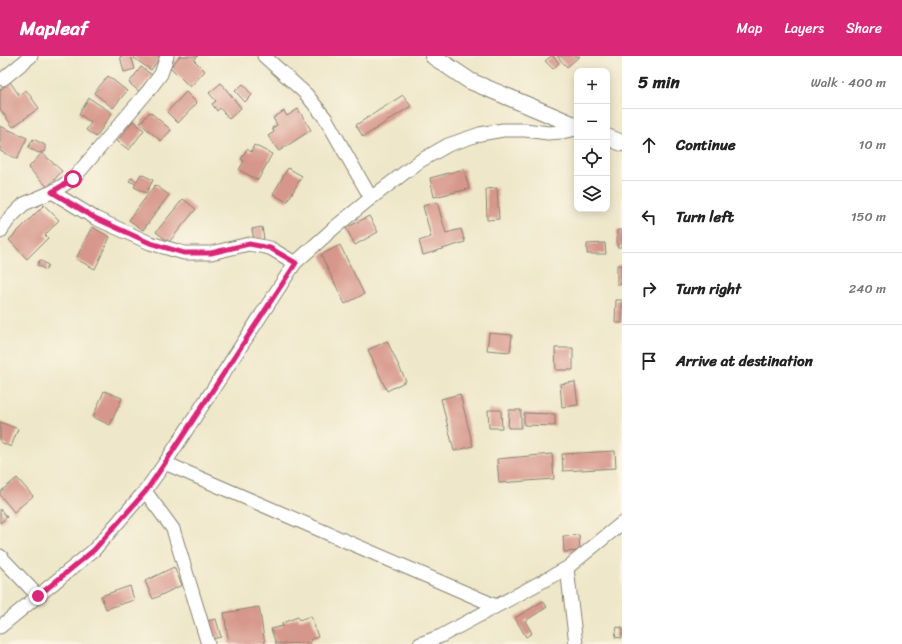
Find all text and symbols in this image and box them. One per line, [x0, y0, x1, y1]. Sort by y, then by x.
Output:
text: Mapleaf [20, 12, 88, 45]
text: Map [737, 16, 762, 41]
text: Layers [784, 16, 824, 41]
text: Share [846, 16, 882, 41]
text: 5 min [638, 67, 680, 97]
map controls [574, 68, 610, 212]
button: + [574, 68, 610, 104]
text: Walk · 400 m [811, 71, 886, 94]
button: − [574, 104, 610, 140]
text: Continue [676, 132, 736, 158]
text: 10 m [859, 133, 886, 156]
icon: ahead [638, 134, 660, 156]
button: locate [574, 140, 610, 176]
route start [64, 170, 82, 188]
button: layers [574, 176, 610, 212]
text: Turn left [676, 204, 734, 230]
text: 150 m [851, 205, 886, 228]
icon: left [638, 206, 660, 228]
text: Turn right [676, 276, 741, 302]
text: 240 m [849, 277, 886, 300]
icon: right [638, 278, 660, 300]
text: Arrive at destination [676, 348, 813, 374]
icon: arrive [638, 350, 660, 372]
route end [29, 587, 47, 605]

